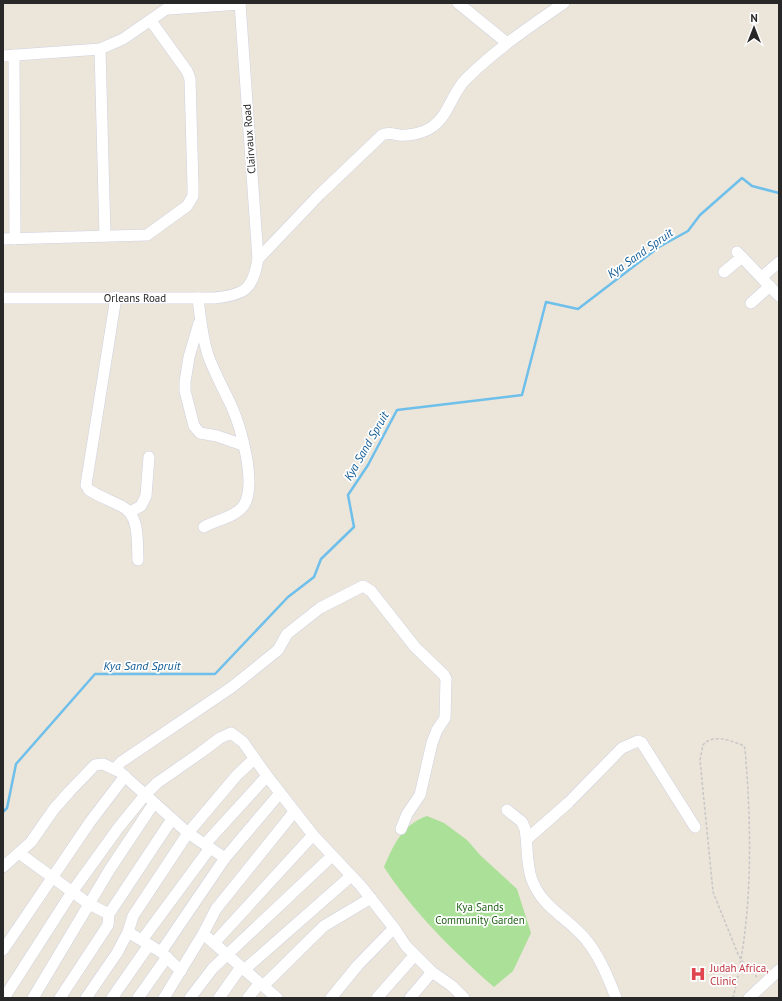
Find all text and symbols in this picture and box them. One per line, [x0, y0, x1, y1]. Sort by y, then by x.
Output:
north arrow [734, 8, 774, 48]
text: N [750, 11, 758, 25]
street label: Clairvaux Road [240, 104, 258, 174]
water label: Kya Sand Spruit [604, 224, 677, 281]
street label: Orleans Road [104, 291, 166, 305]
water label: Kya Sand Spruit [340, 408, 392, 483]
water label: Kya Sand Spruit [103, 658, 182, 673]
park label: Kya Sands Community Garden [435, 900, 525, 927]
place label: Judah Africa, Clinic [709, 961, 769, 988]
hospital icon: Judah Africa, Clinic [689, 965, 707, 983]

